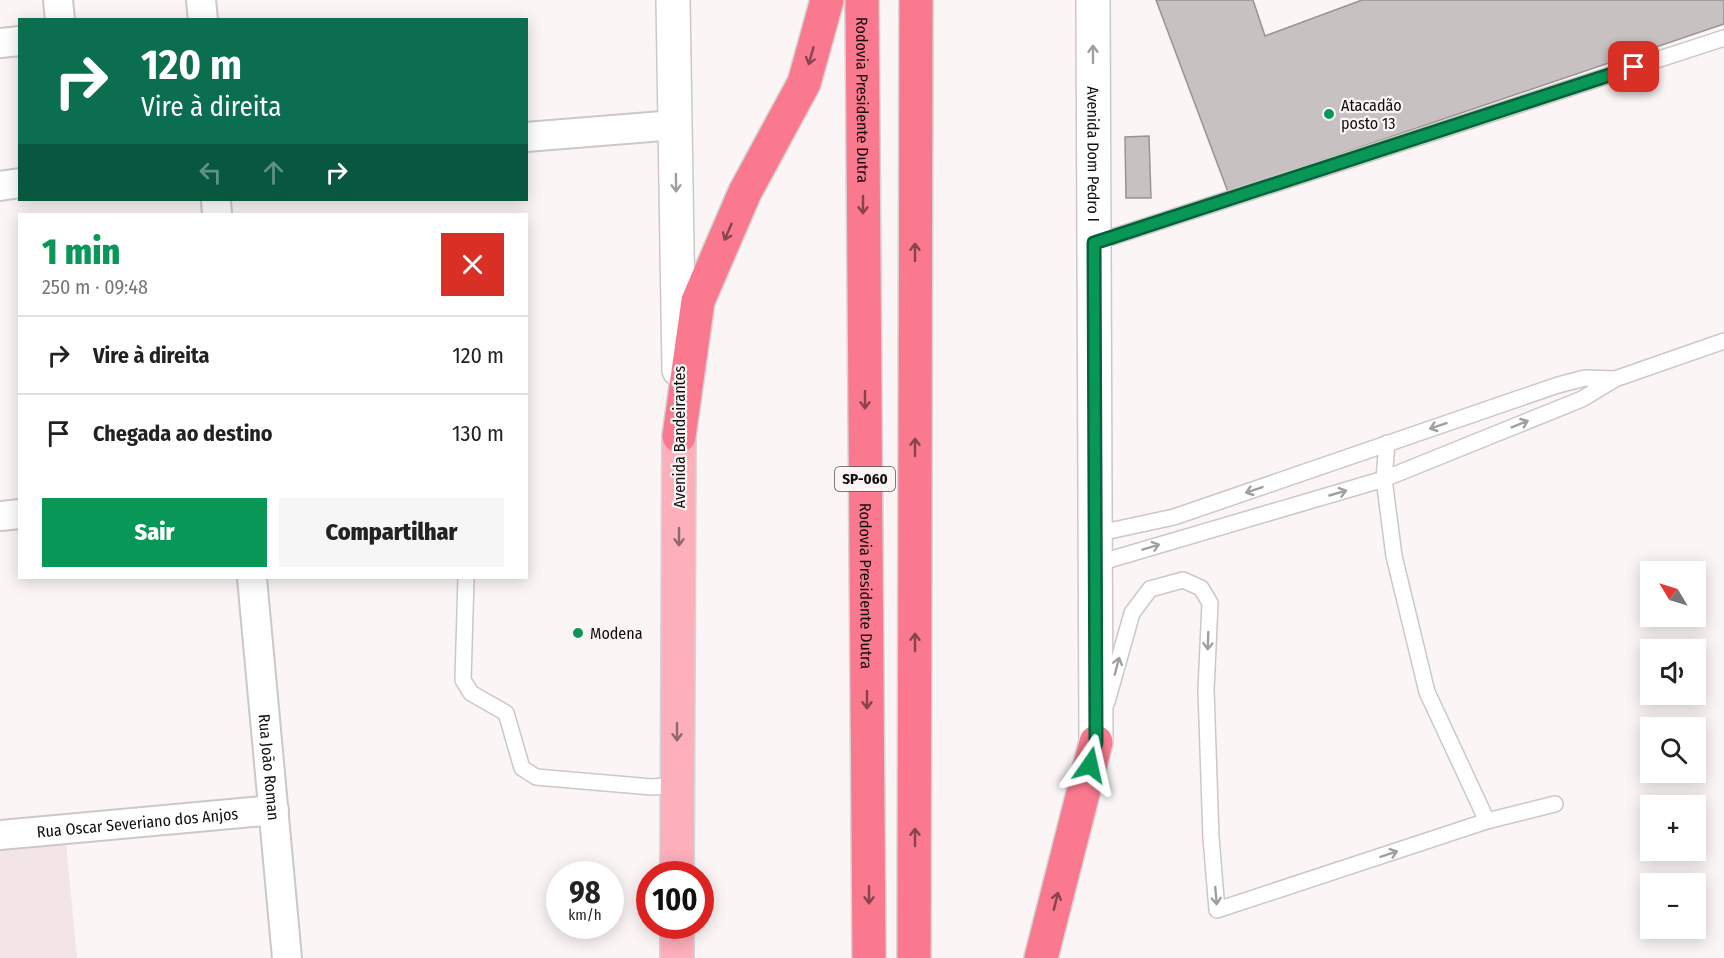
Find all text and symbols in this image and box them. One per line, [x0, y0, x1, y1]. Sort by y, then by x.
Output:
street label: Rodovia Presidente Dutra [853, 17, 873, 183]
text: 120 m [141, 40, 242, 90]
pin [1608, 41, 1659, 92]
icon: right [42, 42, 120, 120]
one-way arrow [1087, 44, 1099, 64]
one-way arrow [805, 46, 816, 65]
icon: arrive [1617, 50, 1650, 83]
street label: Avenida Dom Pedro I [1084, 86, 1103, 222]
text: Vire à direita [141, 91, 281, 123]
place label: Atacadão posto 13 [1341, 96, 1402, 133]
marker: Atacadão posto 13 [1322, 107, 1336, 121]
icon: left [194, 156, 227, 189]
icon: ahead [257, 156, 290, 189]
icon: right [320, 156, 353, 189]
one-way arrow [670, 173, 682, 193]
one-way arrow [857, 195, 869, 215]
one-way arrow [721, 222, 733, 240]
text: 1 min [42, 230, 120, 274]
button: close [441, 233, 504, 296]
one-way arrow [909, 242, 921, 262]
text: 250 m · 09:48 [42, 275, 148, 299]
icon: right [42, 339, 75, 372]
text: Vire à direita [93, 342, 209, 369]
text: 120 m [452, 342, 504, 369]
street label: Avenida Bandeirantes [670, 366, 689, 508]
one-way arrow [859, 390, 871, 410]
icon: arrive [42, 417, 75, 450]
one-way arrow [1511, 418, 1529, 429]
text: Chegada ao destino [93, 420, 273, 447]
text: 130 m [452, 420, 504, 447]
one-way arrow [1429, 421, 1448, 432]
one-way arrow [909, 437, 921, 457]
road number: SP-060 [835, 467, 895, 491]
one-way arrow [1245, 485, 1264, 496]
one-way arrow [1328, 487, 1347, 498]
button: Sair [42, 498, 267, 567]
button: Compartilhar [279, 498, 504, 567]
street label: Rodovia Presidente Dutra [856, 503, 876, 669]
one-way arrow [673, 526, 685, 546]
one-way arrow [1141, 541, 1160, 552]
north arrow [1640, 561, 1706, 627]
map controls [1640, 561, 1706, 939]
place label: Modena [590, 624, 643, 643]
marker: Modena [571, 626, 585, 640]
one-way arrow [1203, 631, 1214, 651]
one-way arrow [909, 632, 921, 652]
button: sound [1640, 639, 1706, 705]
one-way arrow [1112, 656, 1123, 675]
one-way arrow [861, 690, 873, 710]
street label: Rua João Roman [255, 713, 284, 821]
button: search [1640, 717, 1706, 783]
one-way arrow [671, 721, 683, 741]
position arrow [1058, 733, 1122, 797]
button: + [1640, 795, 1706, 861]
street label: Rua Oscar Severiano dos Anjos [36, 804, 239, 841]
one-way arrow [909, 827, 921, 847]
one-way arrow [1379, 847, 1398, 858]
speed limit sign: 100 [636, 861, 714, 939]
button: − [1640, 873, 1706, 939]
text: 98 [569, 875, 601, 911]
one-way arrow [863, 885, 875, 905]
one-way arrow [1211, 886, 1222, 905]
one-way arrow [1051, 892, 1063, 911]
text: km/h [568, 906, 602, 924]

